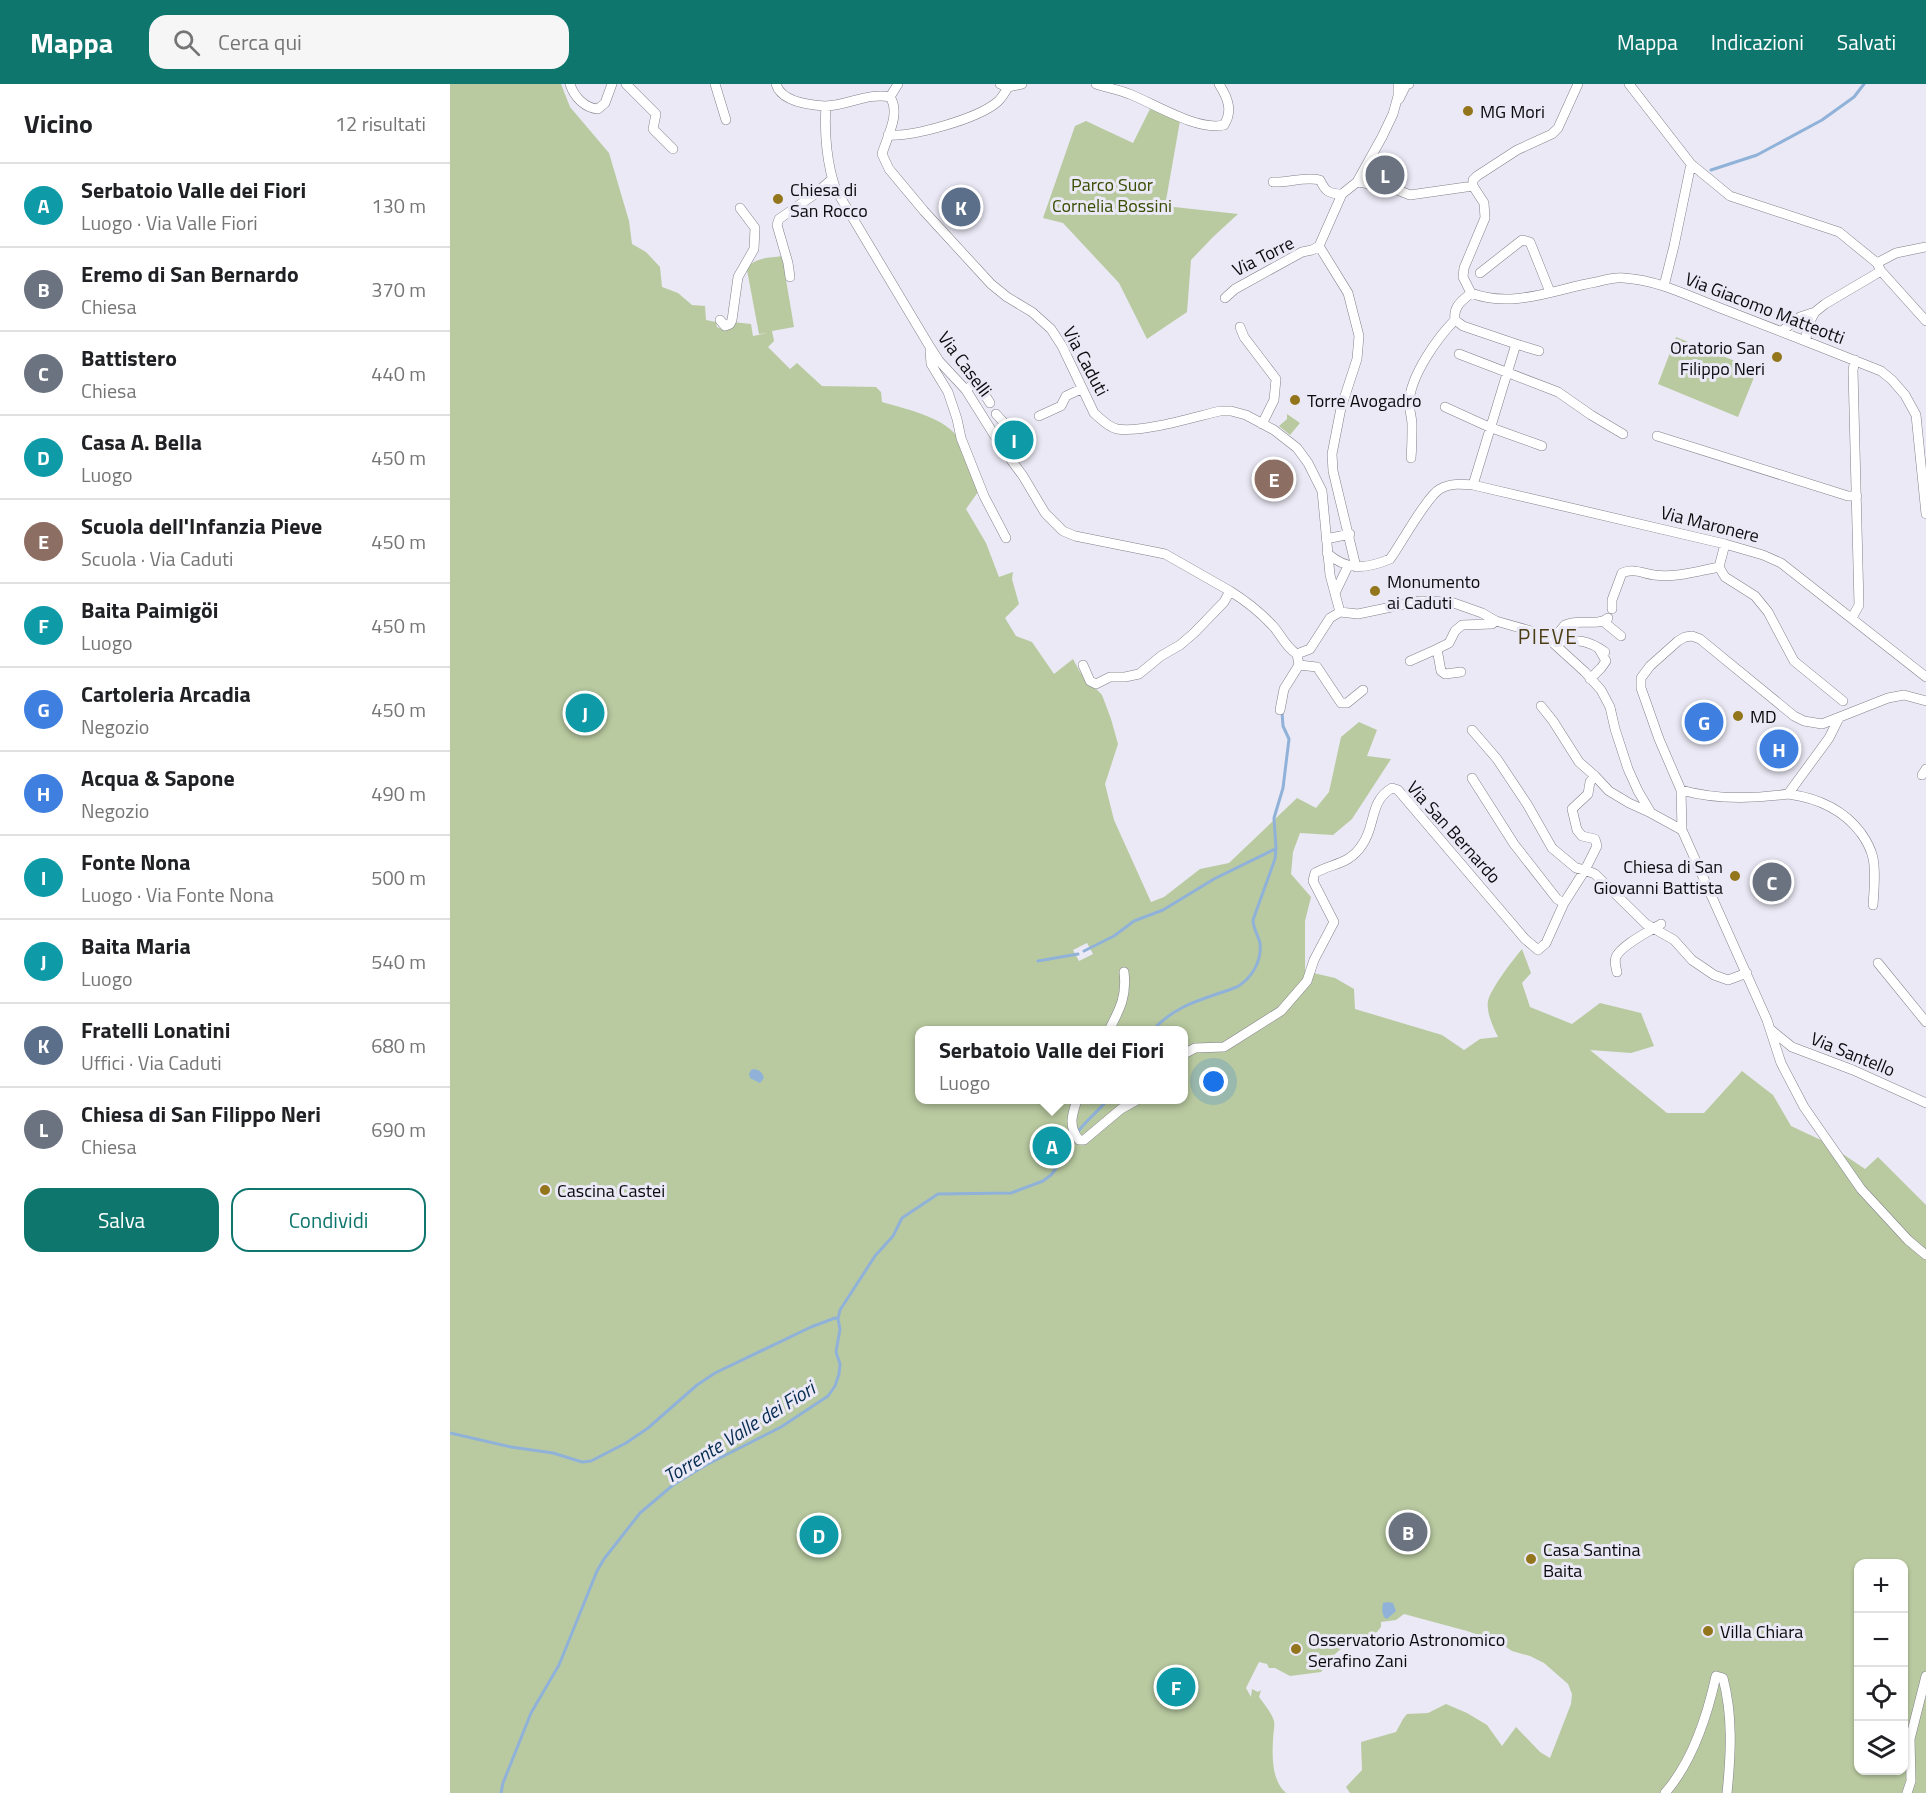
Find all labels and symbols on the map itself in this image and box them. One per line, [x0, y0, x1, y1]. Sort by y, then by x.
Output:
place label: MG Mori [1480, 98, 1545, 125]
marker: MG Mori [1461, 104, 1475, 118]
pin: L [1366, 152, 1404, 197]
park label: Parco Suor Cornelia Bossini [1052, 171, 1172, 219]
place label: Chiesa di San Rocco [790, 176, 868, 224]
pin: K [942, 184, 980, 230]
marker: Chiesa di San Rocco [771, 192, 785, 206]
street label: Via Torre [1227, 229, 1299, 283]
street label: Via Giacomo Matteotti [1681, 265, 1849, 351]
street label: Via Caduti [1056, 321, 1116, 401]
street label: Via Caselli [931, 326, 999, 402]
place label: Oratorio San Filippo Neri [1670, 334, 1765, 382]
marker: Oratorio San Filippo Neri [1770, 350, 1784, 364]
place label: Torre Avogadro [1307, 387, 1421, 414]
marker: Torre Avogadro [1288, 393, 1302, 407]
pin: I [994, 418, 1034, 462]
pin: E [1254, 456, 1294, 502]
street label: Via Maronere [1658, 499, 1762, 549]
place label: Monumento ai Caduti [1387, 568, 1480, 616]
marker: Monumento ai Caduti [1368, 584, 1382, 598]
district label: PIEVE [1518, 620, 1578, 652]
pin: J [566, 690, 604, 736]
pin: G [1684, 700, 1724, 744]
place label: MD [1750, 703, 1777, 730]
marker: MD [1731, 709, 1745, 723]
pin: H [1760, 726, 1798, 772]
street label: Via San Bernardo [1401, 775, 1507, 889]
place label: Chiesa di San Giovanni Battista [1593, 853, 1723, 901]
pin: C [1752, 860, 1792, 904]
marker: Chiesa di San Giovanni Battista [1728, 869, 1742, 883]
street label: Via Santello [1807, 1025, 1899, 1083]
your location [1199, 1067, 1228, 1096]
pin: A [1032, 1124, 1072, 1168]
place label: Cascina Castei [557, 1177, 665, 1204]
marker: Cascina Castei [538, 1183, 552, 1197]
water label: Torrente Valle dei Fiori [657, 1371, 823, 1491]
pin: B [1388, 1510, 1428, 1554]
pin: D [800, 1512, 838, 1558]
place label: Casa Santina Baita [1543, 1536, 1641, 1584]
marker: Casa Santina Baita [1524, 1552, 1538, 1566]
place label: Villa Chiara [1720, 1618, 1803, 1645]
marker: Villa Chiara [1701, 1624, 1715, 1638]
place label: Osservatorio Astronomico Serafino Zani [1308, 1626, 1505, 1674]
marker: Osservatorio Astronomico Serafino Zani [1289, 1642, 1303, 1656]
pin: F [1156, 1664, 1196, 1710]

